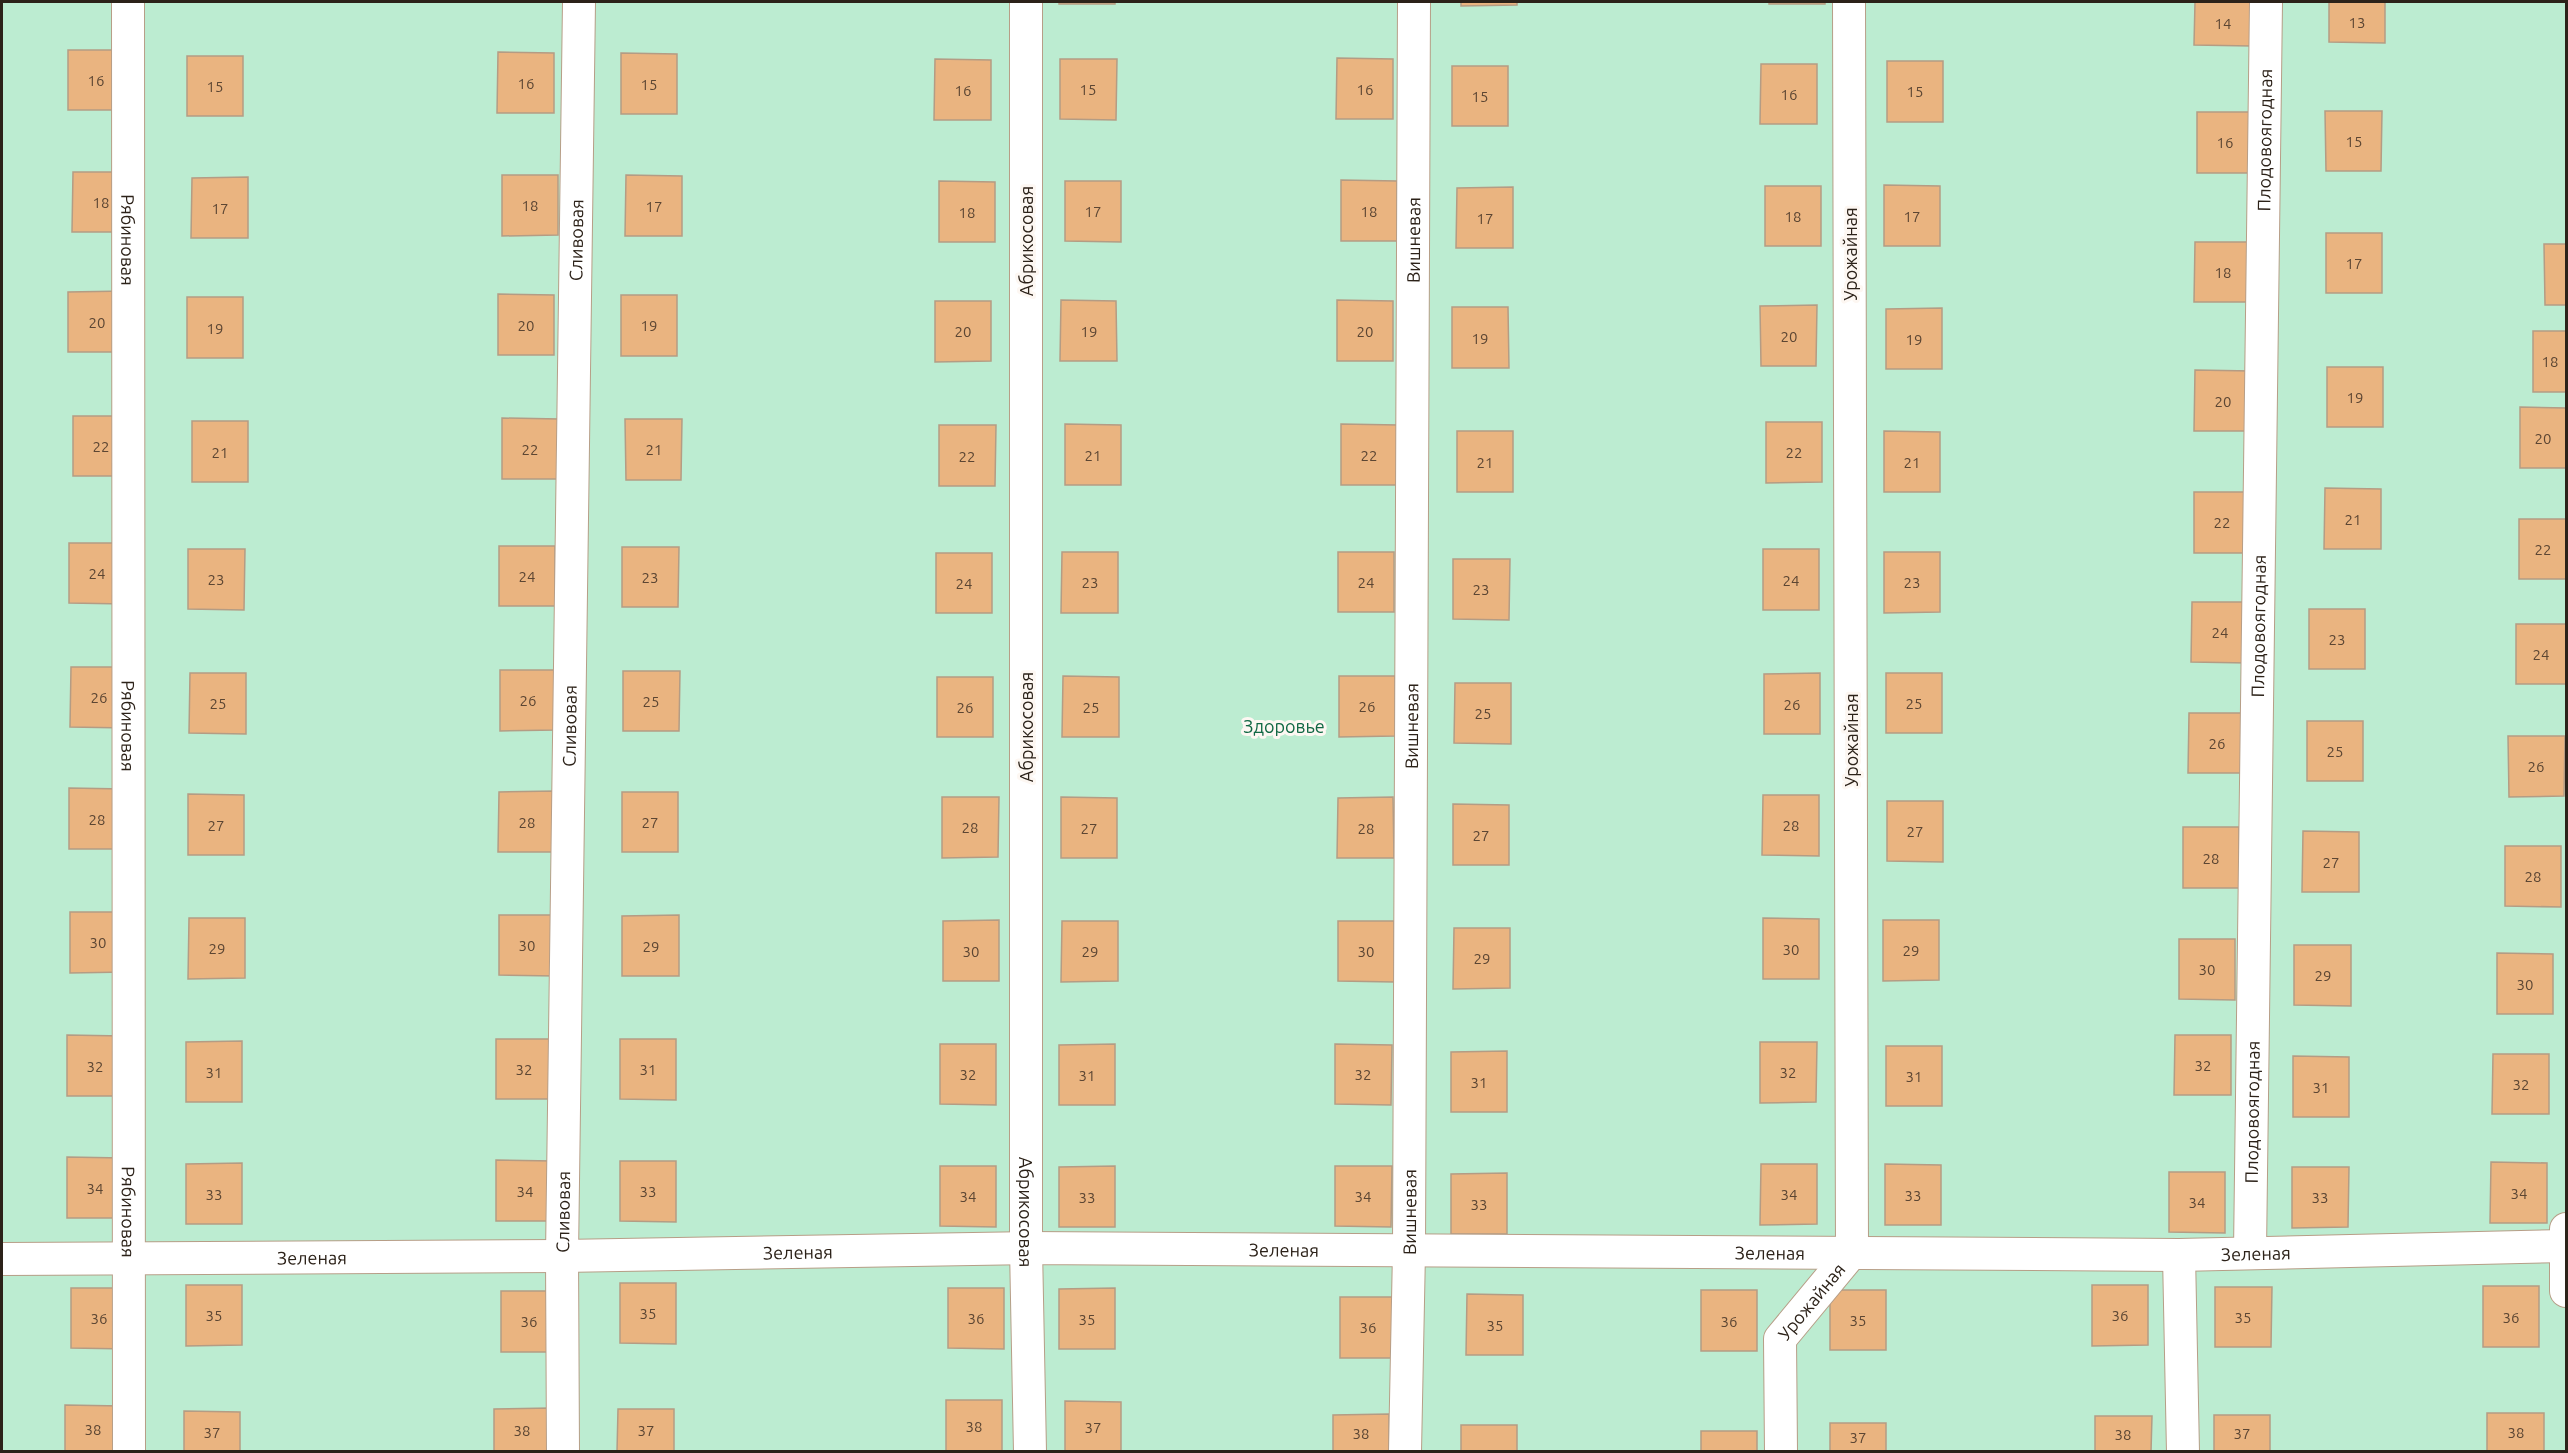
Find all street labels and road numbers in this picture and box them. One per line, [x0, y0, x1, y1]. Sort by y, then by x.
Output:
street label: Плодовоягодная [2253, 69, 2275, 211]
street label: Абрикосовая [1016, 186, 1036, 296]
street label: Рябиновая [118, 194, 138, 286]
street label: Вишневая [1403, 197, 1423, 283]
street label: Сливовая [565, 199, 586, 281]
street label: Урожайная [1840, 207, 1860, 301]
street label: Плодовоягодная [2247, 555, 2269, 697]
street label: Абрикосовая [1016, 672, 1036, 782]
street label: Рябиновая [118, 680, 139, 772]
street label: Вишневая [1401, 683, 1421, 769]
street label: Сливовая [559, 685, 580, 767]
street label: Урожайная [1841, 693, 1861, 787]
street label: Плодовоягодная [2241, 1041, 2263, 1183]
street label: Абрикосовая [1016, 1157, 1036, 1268]
street label: Рябиновая [119, 1166, 139, 1258]
street label: Вишневая [1399, 1169, 1419, 1255]
street label: Сливовая [552, 1171, 573, 1253]
street label: Зеленая [1249, 1239, 1319, 1260]
street label: Зеленая [763, 1241, 833, 1263]
street label: Зеленая [1735, 1242, 1805, 1263]
street label: Зеленая [2221, 1242, 2291, 1264]
street label: Зеленая [277, 1247, 347, 1268]
street label: Урожайная [1774, 1259, 1849, 1344]

